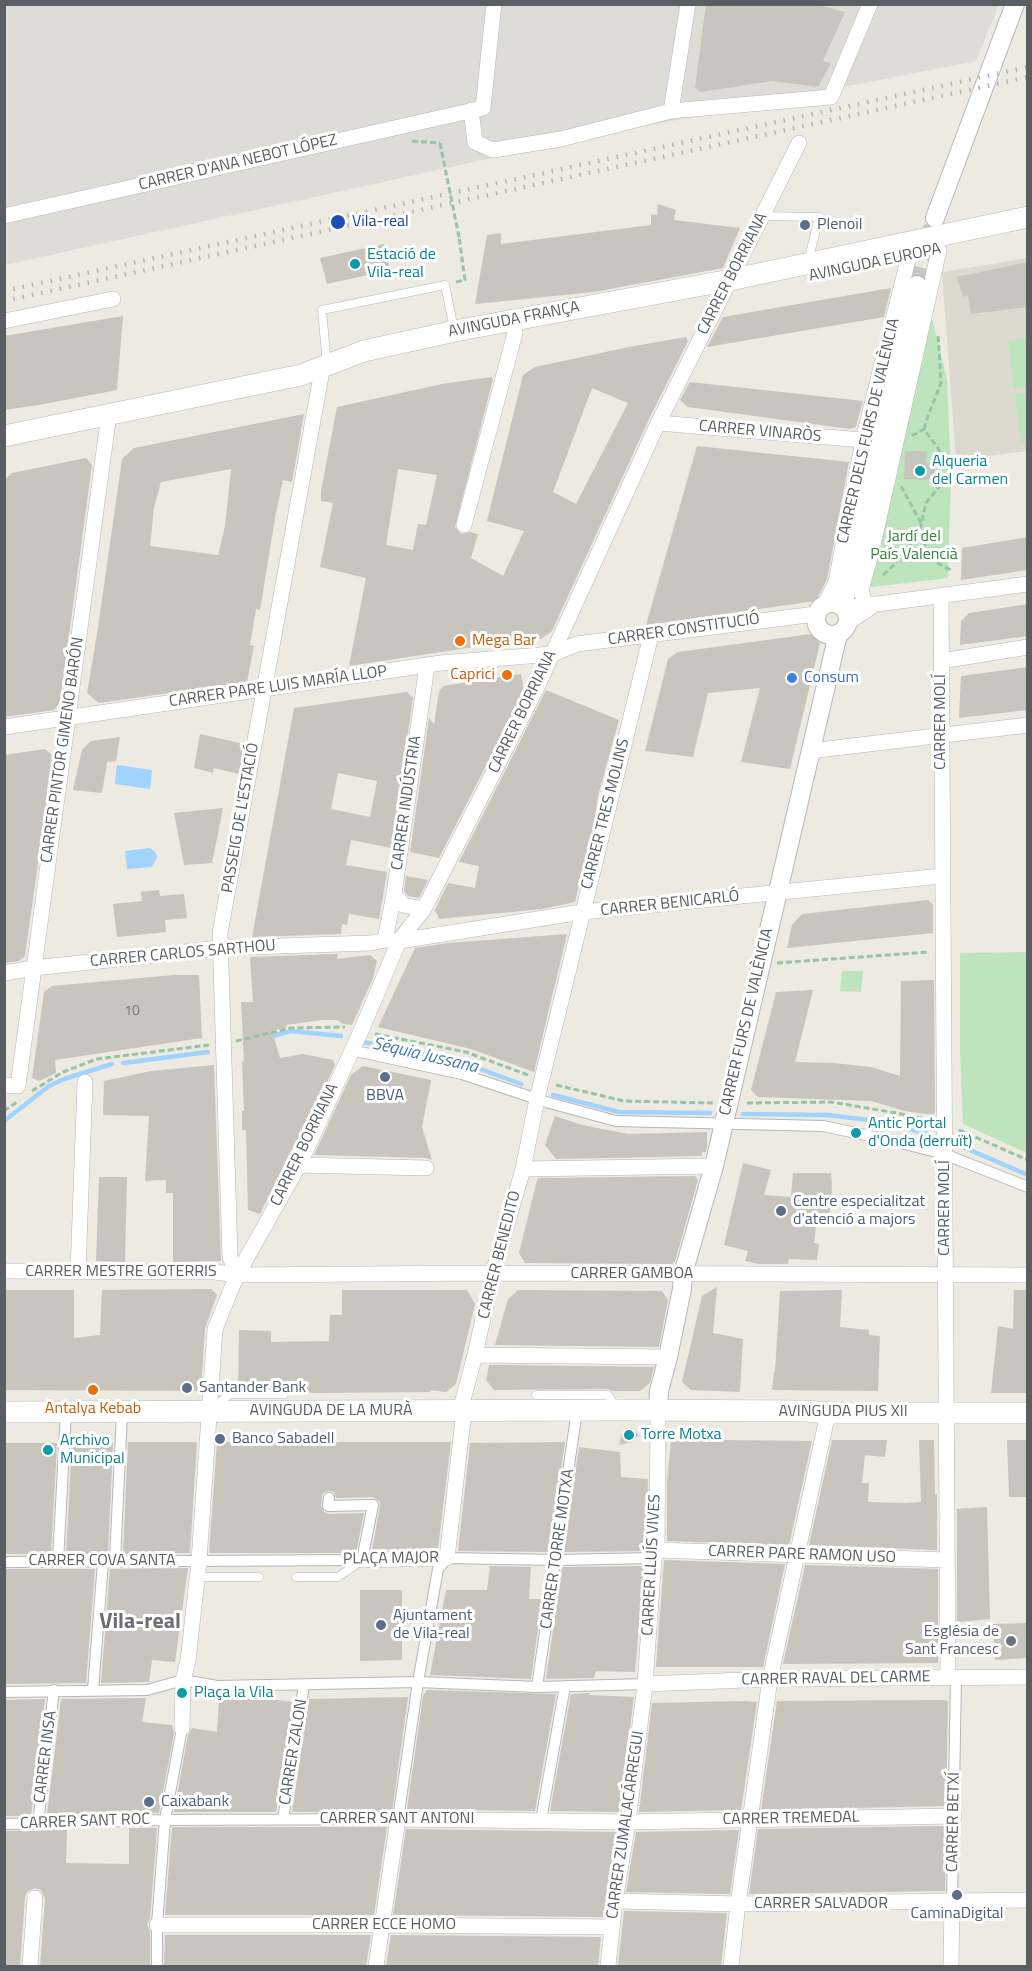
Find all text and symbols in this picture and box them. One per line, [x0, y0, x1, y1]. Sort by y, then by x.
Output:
street label: CARRER D'ANA NEBOT LÓPEZ [137, 131, 339, 195]
street label: CARRER BORRIANA [694, 210, 772, 338]
place label: Vila-real [352, 212, 409, 232]
marker: Vila-real [329, 213, 347, 231]
place label: Plenoil [817, 215, 863, 235]
marker: Plenoil [798, 218, 812, 232]
street label: AVINGUDA EUROPA [807, 240, 943, 286]
place label: Estació de Vila-real [367, 245, 436, 283]
marker: Estació de Vila-real [348, 257, 362, 271]
street label: AVINGUDA FRANÇA [447, 298, 581, 342]
street label: CARRER DELS FURS DE VALÈNCIA [834, 317, 904, 545]
street label: CARRER VINARÒS [698, 417, 822, 447]
place label: Alqueria del Carmen [932, 452, 1008, 490]
marker: Alqueria del Carmen [913, 464, 927, 478]
park label: Jardí del País Valencià [870, 527, 958, 565]
street label: CARRER CONSTITUCIÓ [607, 610, 761, 650]
place label: Mega Bar [472, 631, 537, 651]
marker: Mega Bar [453, 634, 467, 648]
street label: CARRER PINTOR GIMENO BARÓN [38, 636, 88, 864]
street label: CARRER BORRIANA [485, 648, 561, 776]
street label: CARRER PARE LUIS MARÍA LLOP [168, 662, 388, 712]
place label: Caprici [450, 665, 495, 685]
marker: Caprici [500, 668, 514, 682]
place label: Consum [804, 668, 859, 688]
marker: Consum [785, 671, 799, 685]
street label: CARRER MOLÍ [931, 674, 951, 770]
street label: CARRER INDÚSTRIA [388, 734, 426, 872]
street label: CARRER TRES MOLINS [578, 737, 634, 891]
street label: PASSEIG DE L'ESTACIÓ [218, 742, 264, 894]
street label: CARRER BENICARLÓ [600, 887, 740, 921]
street label: CARRER FURS DE VALÈNCIA [716, 927, 778, 1117]
street label: CARRER CARLOS SARTHOU [89, 936, 277, 972]
house number: 10 [124, 1004, 140, 1020]
water label: Séquia Jussana [370, 1033, 480, 1079]
marker: BBVA [378, 1070, 392, 1084]
street label: CARRER BORRIANA [267, 1081, 343, 1209]
place label: BBVA [366, 1086, 404, 1106]
place label: Antic Portal d'Onda (derruït) [868, 1114, 972, 1152]
marker: Antic Portal d'Onda (derruït) [849, 1126, 863, 1140]
street label: CARRER MOLÍ [935, 1160, 955, 1256]
street label: CARRER BENEDITO [475, 1189, 525, 1321]
place label: Centre especialitzat d'atenció a majors [793, 1192, 925, 1230]
marker: Centre especialitzat d'atenció a majors [774, 1204, 788, 1218]
street label: CARRER MESTRE GOTERRIS [25, 1262, 217, 1282]
street label: CARRER GAMBOA [571, 1264, 693, 1284]
place label: Santander Bank [199, 1378, 306, 1398]
marker: Santander Bank [180, 1381, 194, 1395]
marker: Antalya Kebab [86, 1383, 100, 1397]
place label: Antalya Kebab [45, 1399, 141, 1419]
street label: AVINGUDA DE LA MURÀ [250, 1401, 412, 1421]
street label: AVINGUDA PIUS XII [778, 1402, 908, 1422]
place label: Torre Motxa [641, 1425, 721, 1445]
marker: Torre Motxa [622, 1428, 636, 1442]
place label: Banco Sabadell [232, 1429, 334, 1449]
place label: Archivo Municipal [60, 1431, 125, 1469]
marker: Banco Sabadell [213, 1432, 227, 1446]
marker: Archivo Municipal [41, 1443, 55, 1457]
street label: CARRER TORRE MOTXA [537, 1468, 579, 1630]
street label: CARRER LLUÍS VIVES [639, 1494, 665, 1636]
street label: CARRER PARE RAMON USO [708, 1542, 896, 1568]
street label: PLAÇA MAJOR [343, 1549, 439, 1569]
street label: CARRER COVA SANTA [28, 1551, 176, 1571]
place label: Ajuntament de Vila-real [393, 1606, 472, 1644]
district label: Vila-real [99, 1610, 181, 1636]
marker: Ajuntament de Vila-real [374, 1618, 388, 1632]
place label: Església de Sant Francesc [905, 1622, 999, 1660]
marker: Església de Sant Francesc [1004, 1634, 1018, 1648]
street label: CARRER RAVAL DEL CARME [741, 1668, 931, 1690]
place label: Plaça la Vila [194, 1683, 273, 1703]
marker: Plaça la Vila [175, 1686, 189, 1700]
street label: CARRER ZALON [276, 1698, 312, 1806]
street label: CARRER INSA [31, 1710, 61, 1804]
street label: CARRER ZUMALACÁRREGUI [603, 1730, 649, 1920]
street label: CARRER BETXÍ [944, 1772, 964, 1872]
place label: Caixabank [161, 1792, 229, 1812]
marker: Caixabank [142, 1795, 156, 1809]
street label: CARRER TREMEDAL [722, 1808, 860, 1830]
street label: CARRER SANT ANTONI [320, 1809, 474, 1829]
street label: CARRER SANT ROC [20, 1810, 150, 1834]
marker: CaminaDigital [950, 1888, 964, 1902]
street label: CARRER SALVADOR [754, 1894, 888, 1914]
place label: CaminaDigital [910, 1904, 1004, 1924]
street label: CARRER ECCE HOMO [312, 1915, 456, 1935]

